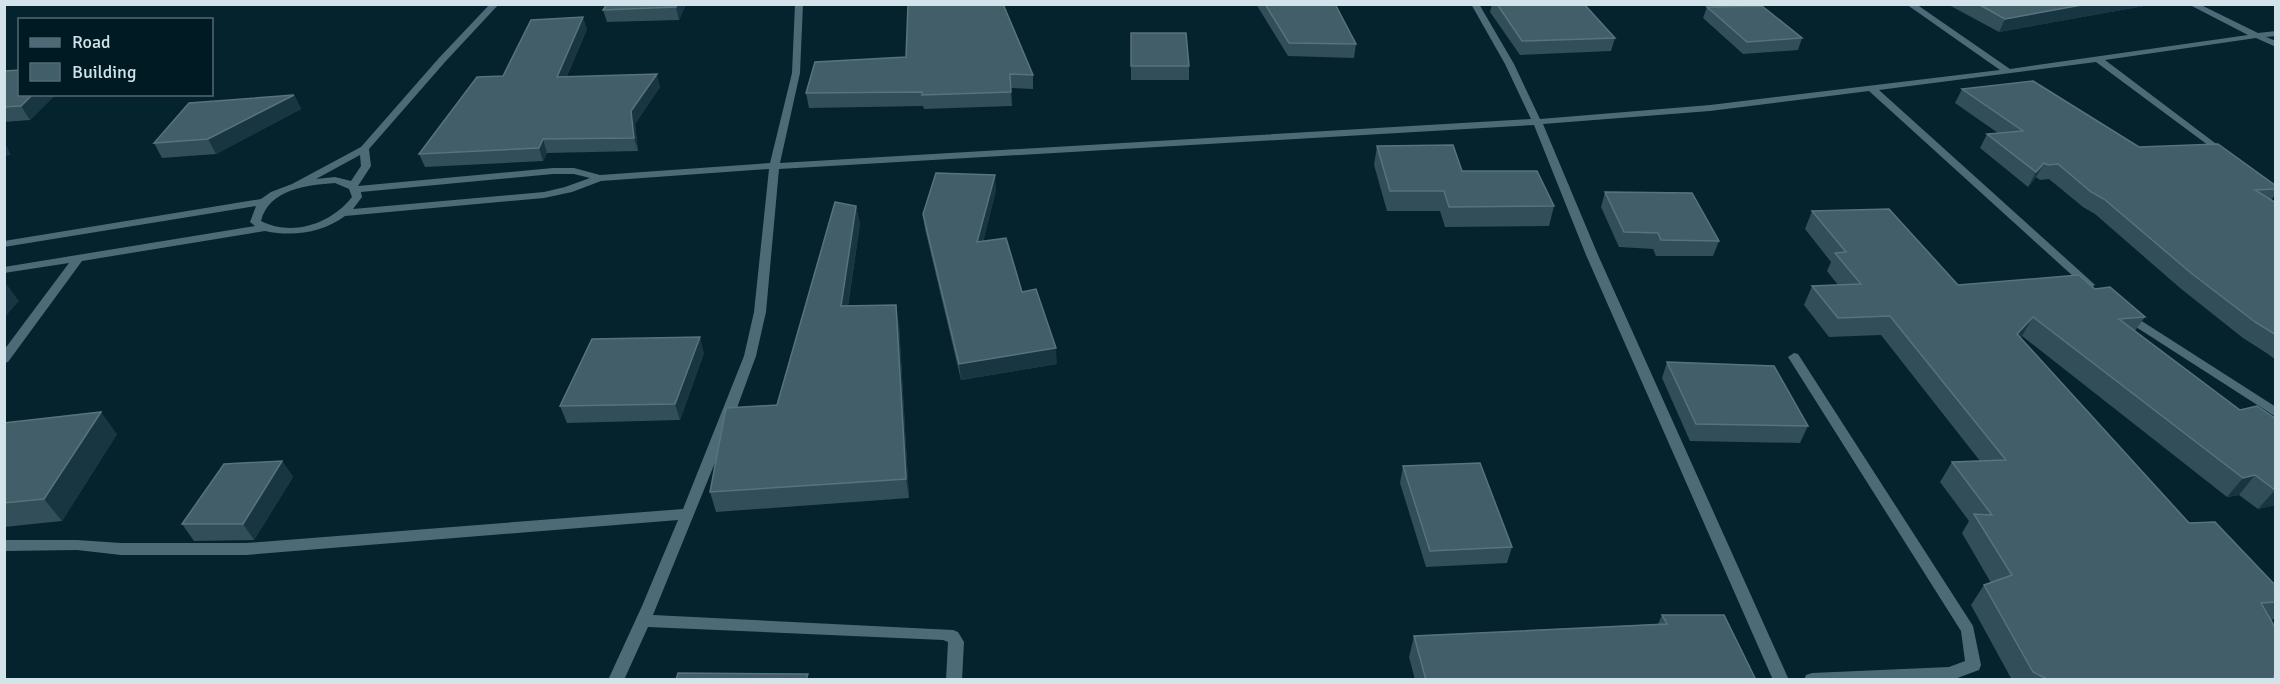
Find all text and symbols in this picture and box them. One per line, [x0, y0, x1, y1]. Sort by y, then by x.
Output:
legend [18, 18, 213, 96]
text: Road [72, 31, 111, 53]
text: Building [72, 61, 136, 83]

